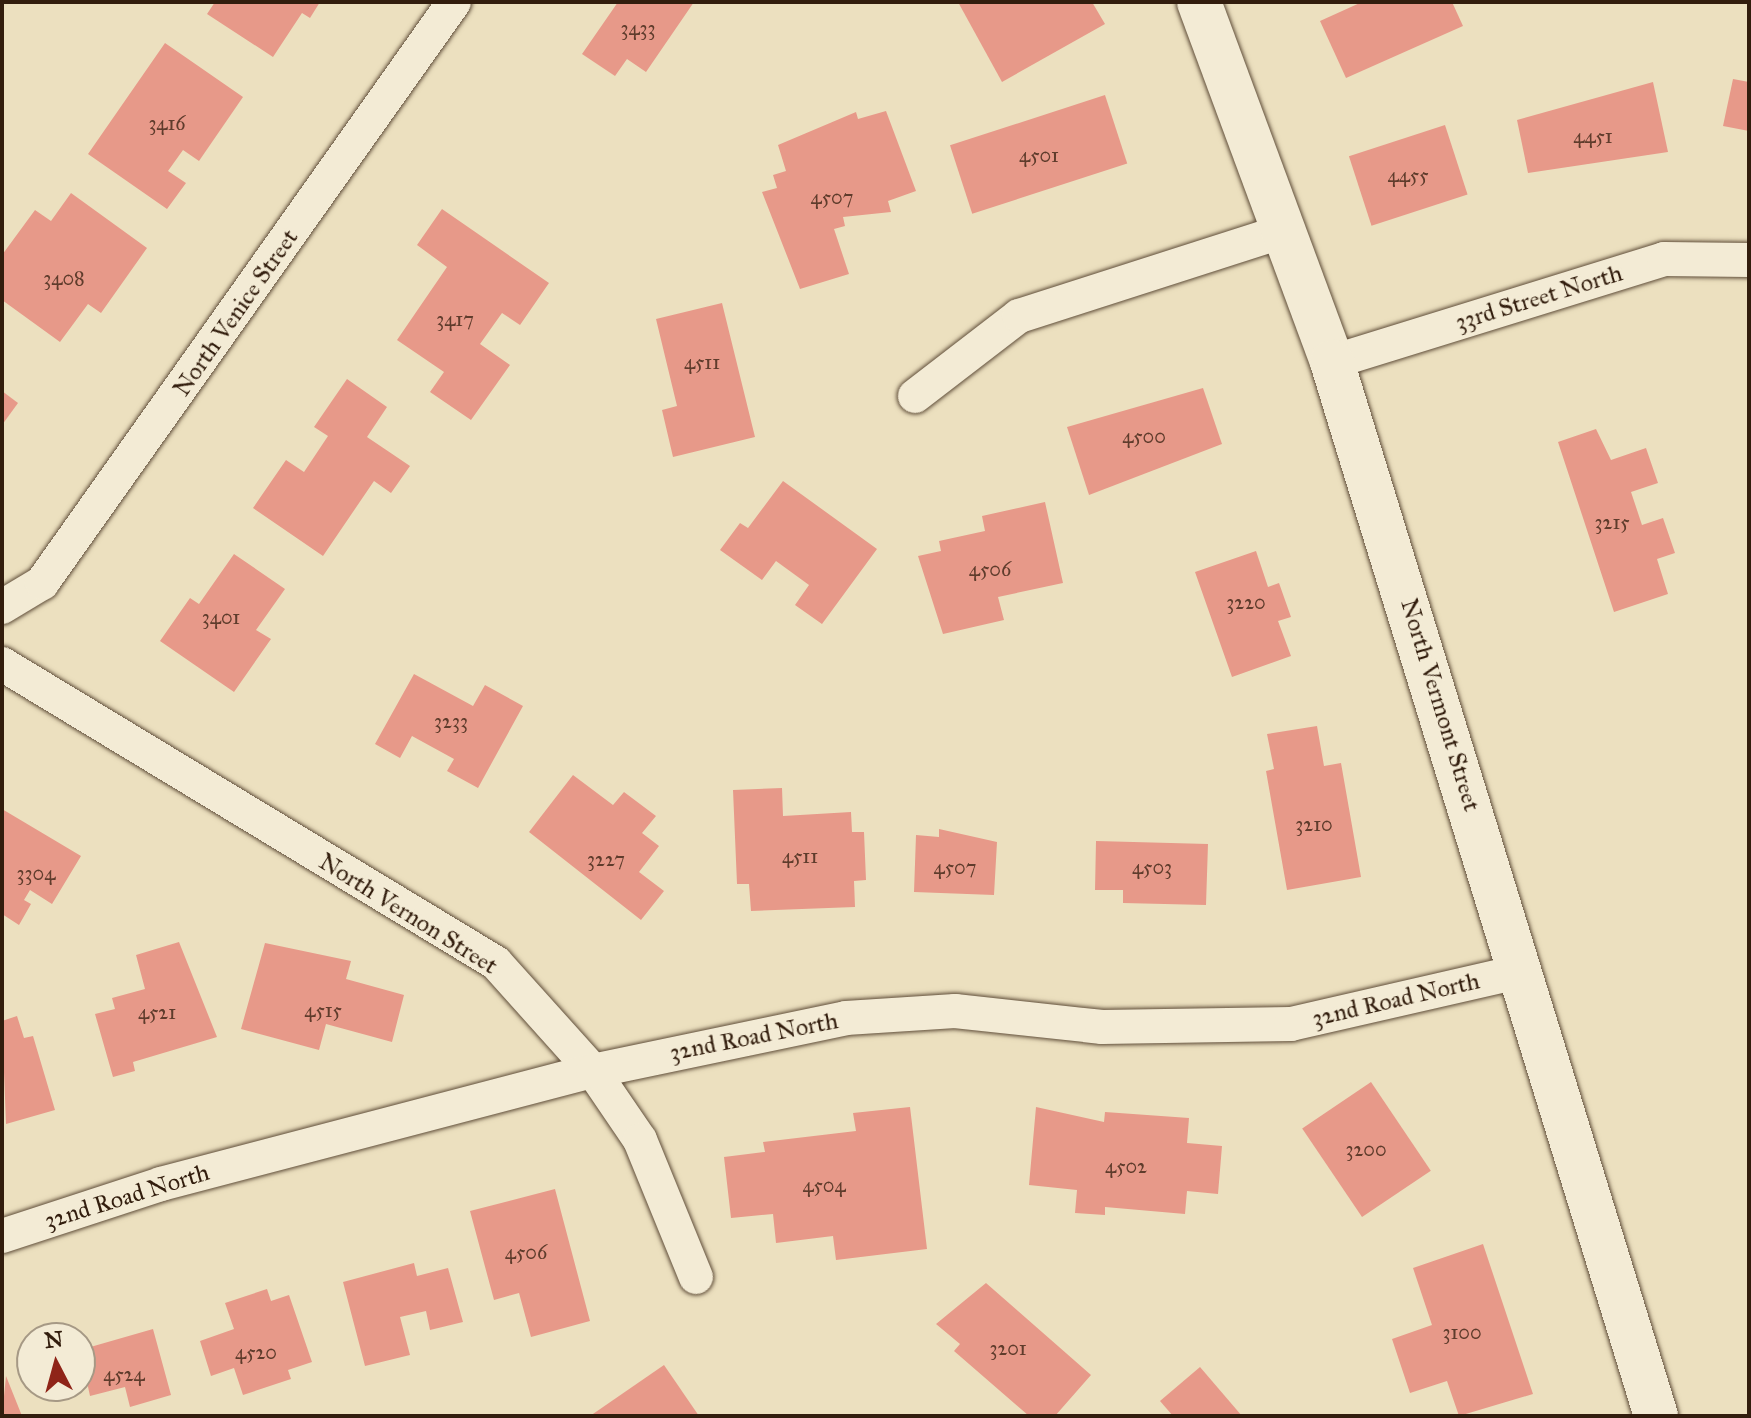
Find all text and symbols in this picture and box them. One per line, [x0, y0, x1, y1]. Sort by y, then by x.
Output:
house number: 3433 [620, 16, 656, 40]
house number: 3416 [148, 111, 186, 135]
house number: 4451 [1573, 124, 1613, 148]
house number: 4501 [1019, 143, 1059, 167]
house number: 4455 [1388, 163, 1428, 187]
house number: 4507 [811, 185, 853, 209]
street label: North Venice Street [168, 224, 304, 402]
street label: 33rd Street North [1452, 259, 1626, 337]
house number: 3408 [43, 266, 85, 290]
house number: 3417 [436, 307, 474, 331]
house number: 4511 [684, 350, 720, 374]
house number: 4500 [1122, 424, 1166, 448]
house number: 3215 [1595, 510, 1629, 534]
house number: 4506 [969, 557, 1011, 581]
house number: 3220 [1226, 590, 1266, 614]
street label: North Vermont Street [1394, 595, 1486, 815]
house number: 3401 [202, 605, 240, 629]
house number: 3233 [434, 709, 468, 733]
house number: 3210 [1295, 812, 1333, 836]
house number: 4511 [782, 844, 818, 868]
street label: North Vernon Street [313, 847, 503, 981]
house number: 3227 [587, 847, 625, 871]
house number: 4507 [934, 855, 976, 879]
house number: 4503 [1132, 855, 1172, 879]
house number: 3304 [17, 861, 55, 885]
street label: 32nd Road North [1309, 967, 1483, 1033]
house number: 4515 [304, 998, 342, 1022]
house number: 4521 [138, 1000, 176, 1024]
street label: 32nd Road North [667, 1007, 841, 1067]
house number: 3200 [1345, 1137, 1387, 1161]
house number: 4502 [1105, 1154, 1147, 1178]
street label: 32nd Road North [41, 1158, 213, 1236]
house number: 4504 [802, 1173, 846, 1197]
house number: 4506 [505, 1240, 547, 1264]
house number: 3100 [1442, 1320, 1482, 1344]
north arrow [16, 1322, 96, 1402]
text: N [43, 1325, 64, 1354]
house number: 3201 [989, 1336, 1027, 1360]
house number: 4520 [235, 1340, 277, 1364]
house number: 4524 [103, 1362, 145, 1386]

